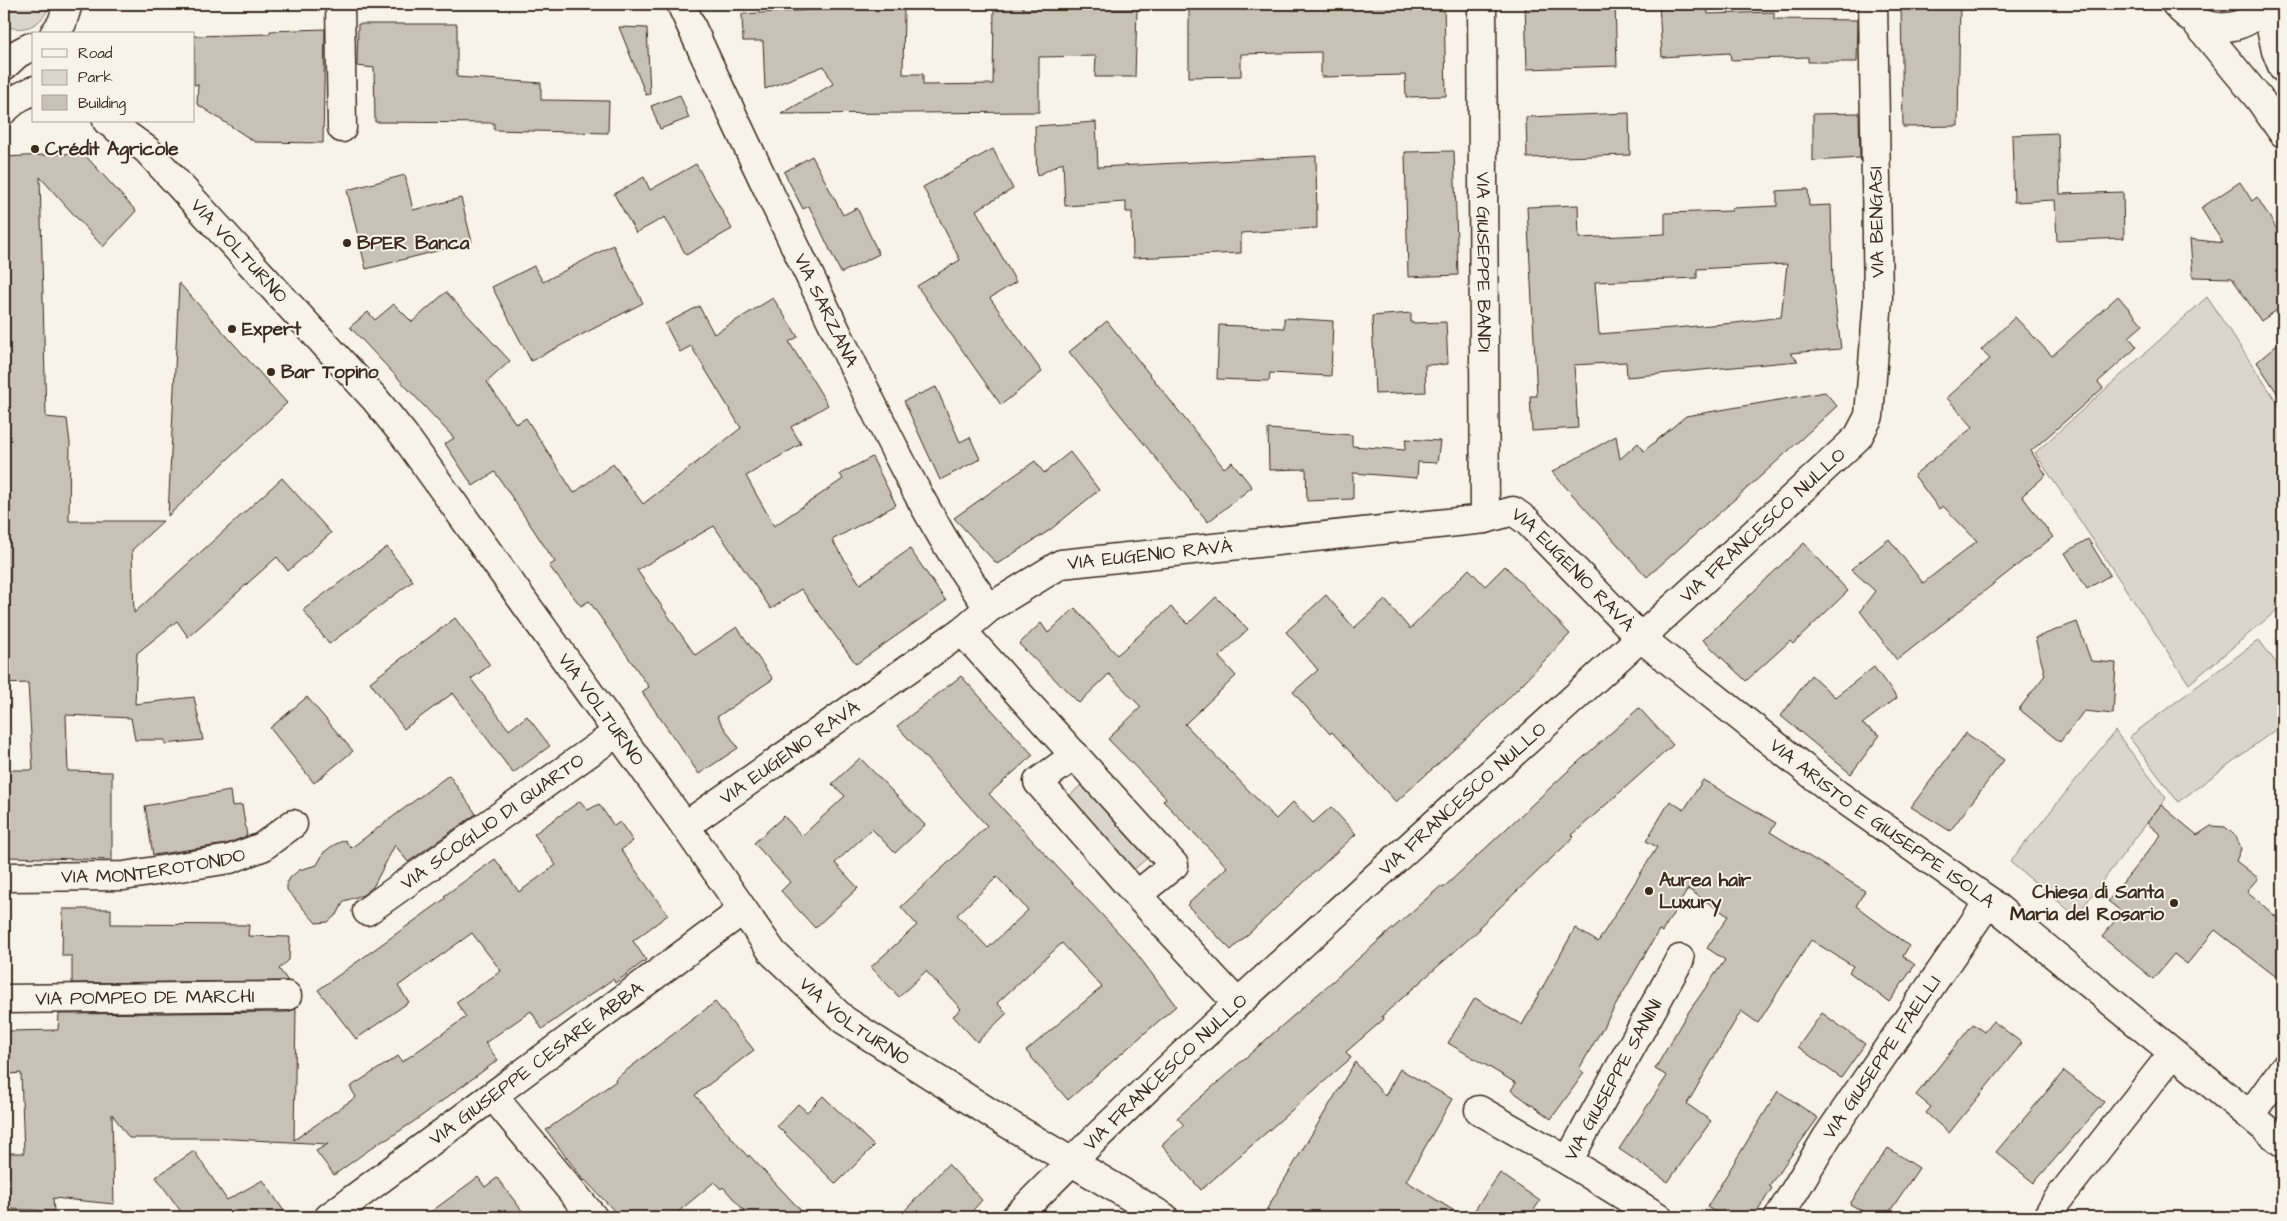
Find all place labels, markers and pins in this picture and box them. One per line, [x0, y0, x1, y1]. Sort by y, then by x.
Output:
place label: Crédit Agricole [45, 136, 179, 164]
marker: Crédit Agricole [29, 143, 41, 155]
place label: BPER Banca [357, 230, 470, 257]
marker: BPER Banca [341, 237, 353, 249]
place label: Expert [242, 316, 302, 343]
marker: Expert [226, 323, 238, 335]
place label: Bar Topino [281, 359, 379, 386]
marker: Bar Topino [265, 366, 277, 378]
place label: Aurea hair Luxury [1659, 867, 1752, 917]
place label: Chiesa di Santa Maria del Rosario [2010, 879, 2164, 928]
marker: Aurea hair Luxury [1643, 885, 1655, 897]
marker: Chiesa di Santa Maria del Rosario [2168, 897, 2180, 909]

